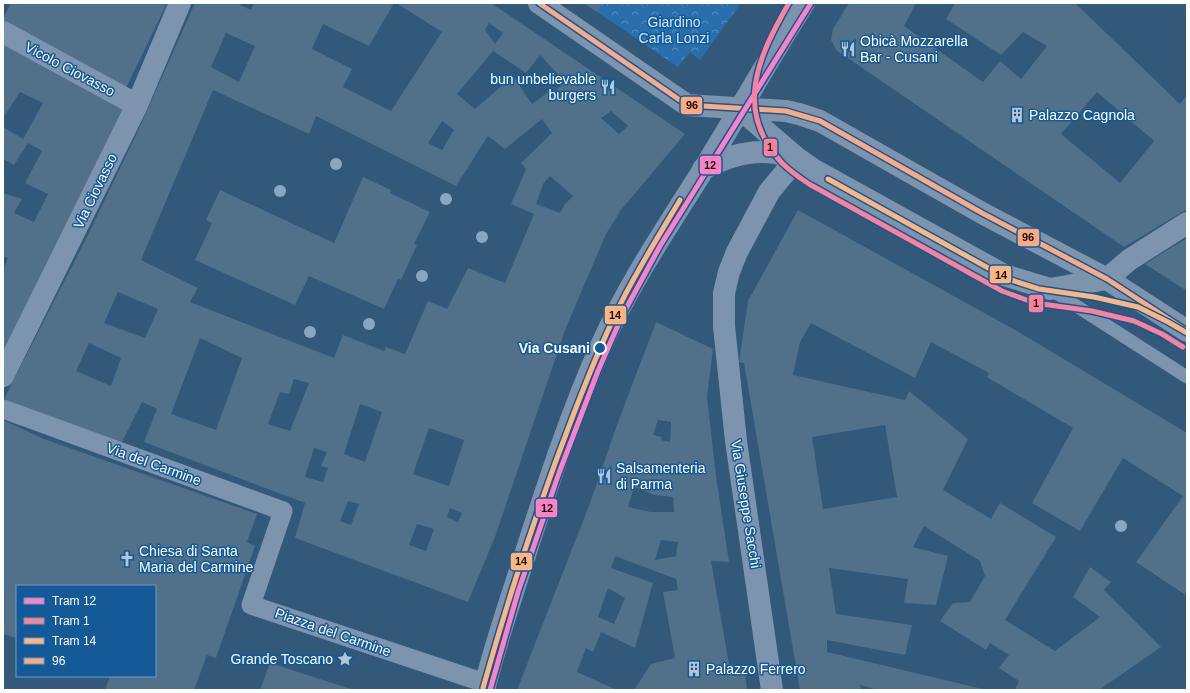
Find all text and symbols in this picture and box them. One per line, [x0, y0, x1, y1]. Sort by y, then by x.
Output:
park label: Giardino Carla Lonzi [639, 14, 709, 46]
place label: Obicà Mozzarella Bar - Cusani [860, 33, 968, 65]
street label: Vicolo Ciovasso [22, 39, 118, 99]
restaurant icon: Obicà Mozzarella Bar - Cusani [839, 40, 857, 58]
place label: bun unbelievable burgers [490, 71, 596, 103]
restaurant icon: bun unbelievable burgers [599, 78, 617, 96]
line badge: 96 [680, 96, 703, 115]
text: 96 [686, 99, 698, 111]
building icon: Palazzo Cagnola [1008, 106, 1026, 124]
place label: Palazzo Cagnola [1029, 107, 1135, 123]
line badge: 1 [763, 138, 778, 157]
text: 1 [767, 141, 773, 153]
street label: Via Ciovasso [70, 151, 120, 231]
line badge: 12 [699, 155, 722, 175]
text: 12 [704, 159, 716, 171]
line badge: 96 [1017, 228, 1040, 247]
text: 96 [1022, 231, 1034, 243]
line badge: 14 [989, 265, 1012, 284]
text: 14 [995, 269, 1008, 281]
line badge: 1 [1028, 294, 1044, 313]
text: 1 [1033, 297, 1039, 309]
line badge: 14 [604, 305, 627, 325]
text: 14 [609, 309, 622, 321]
place label: Via Cusani [519, 340, 590, 356]
marker: Via Cusani [593, 341, 607, 355]
street label: Via del Carmine [105, 439, 204, 489]
street label: Via Giuseppe Sacchi [728, 439, 764, 569]
place label: Salsamenteria di Parma [616, 460, 706, 492]
restaurant icon: Salsamenteria di Parma [595, 467, 613, 485]
line badge: 12 [535, 498, 558, 518]
text: 12 [541, 502, 553, 514]
place label: Chiesa di Santa Maria del Carmine [139, 543, 254, 575]
church icon: Chiesa di Santa Maria del Carmine [118, 550, 136, 568]
line badge: 14 [510, 552, 533, 571]
text: 14 [515, 555, 528, 567]
legend [16, 585, 156, 677]
text: Tram 12 [52, 594, 97, 608]
street label: Piazza del Carmine [273, 605, 393, 659]
text: Tram 1 [52, 614, 90, 628]
text: Tram 14 [52, 634, 97, 648]
place icon: Grande Toscano [336, 650, 354, 668]
place label: Grande Toscano [231, 651, 333, 667]
text: 96 [52, 654, 66, 668]
building icon: Palazzo Ferrero [685, 660, 703, 678]
place label: Palazzo Ferrero [706, 661, 806, 677]

